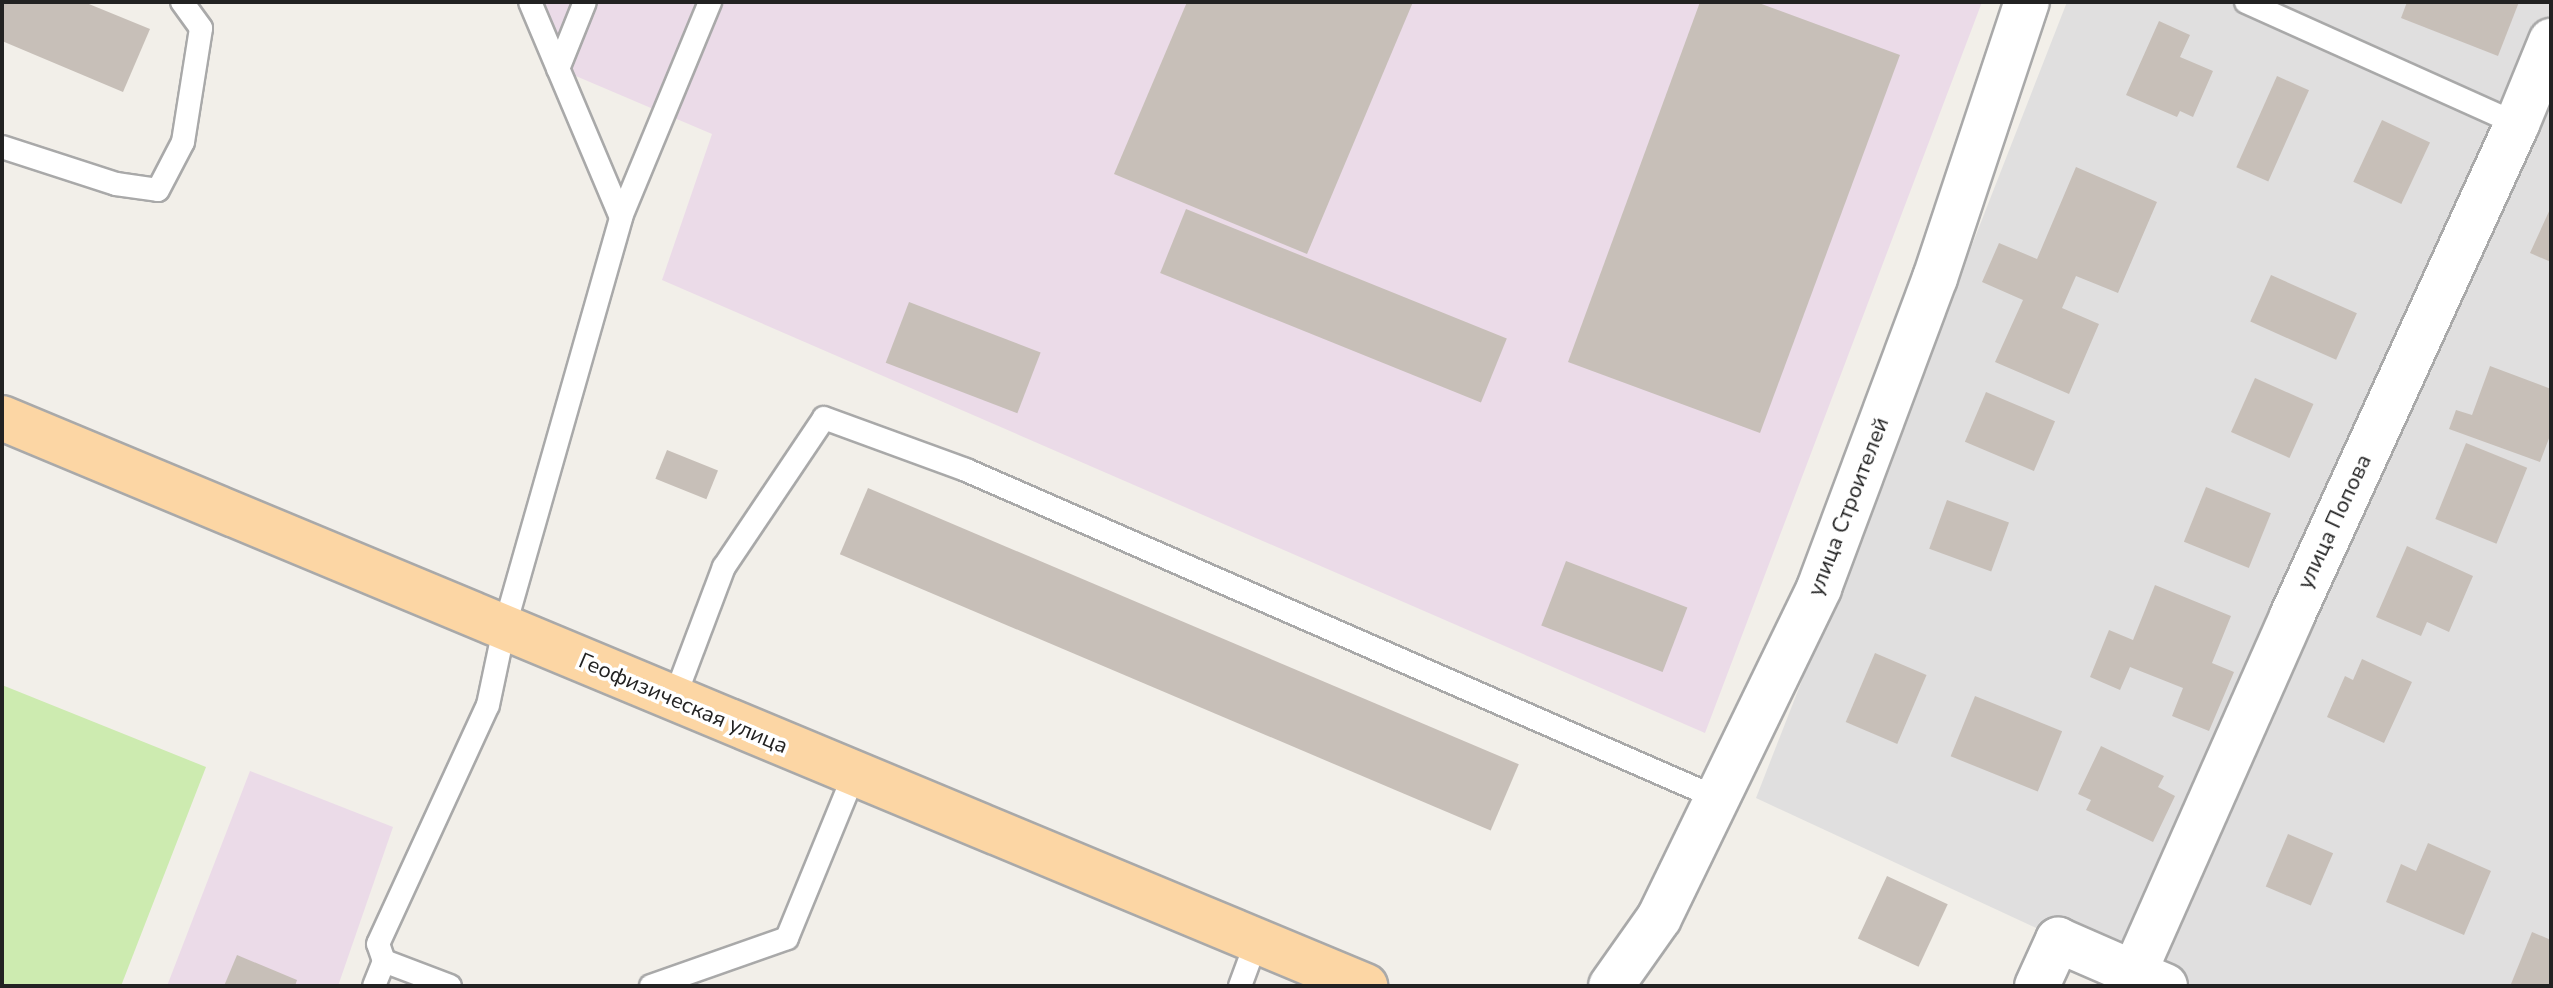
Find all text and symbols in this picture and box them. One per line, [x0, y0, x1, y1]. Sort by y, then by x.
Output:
street label: улица Строителей [1803, 414, 1895, 600]
street label: улица Попова [2292, 451, 2378, 593]
street label: Геофизическая улица [574, 648, 792, 760]

